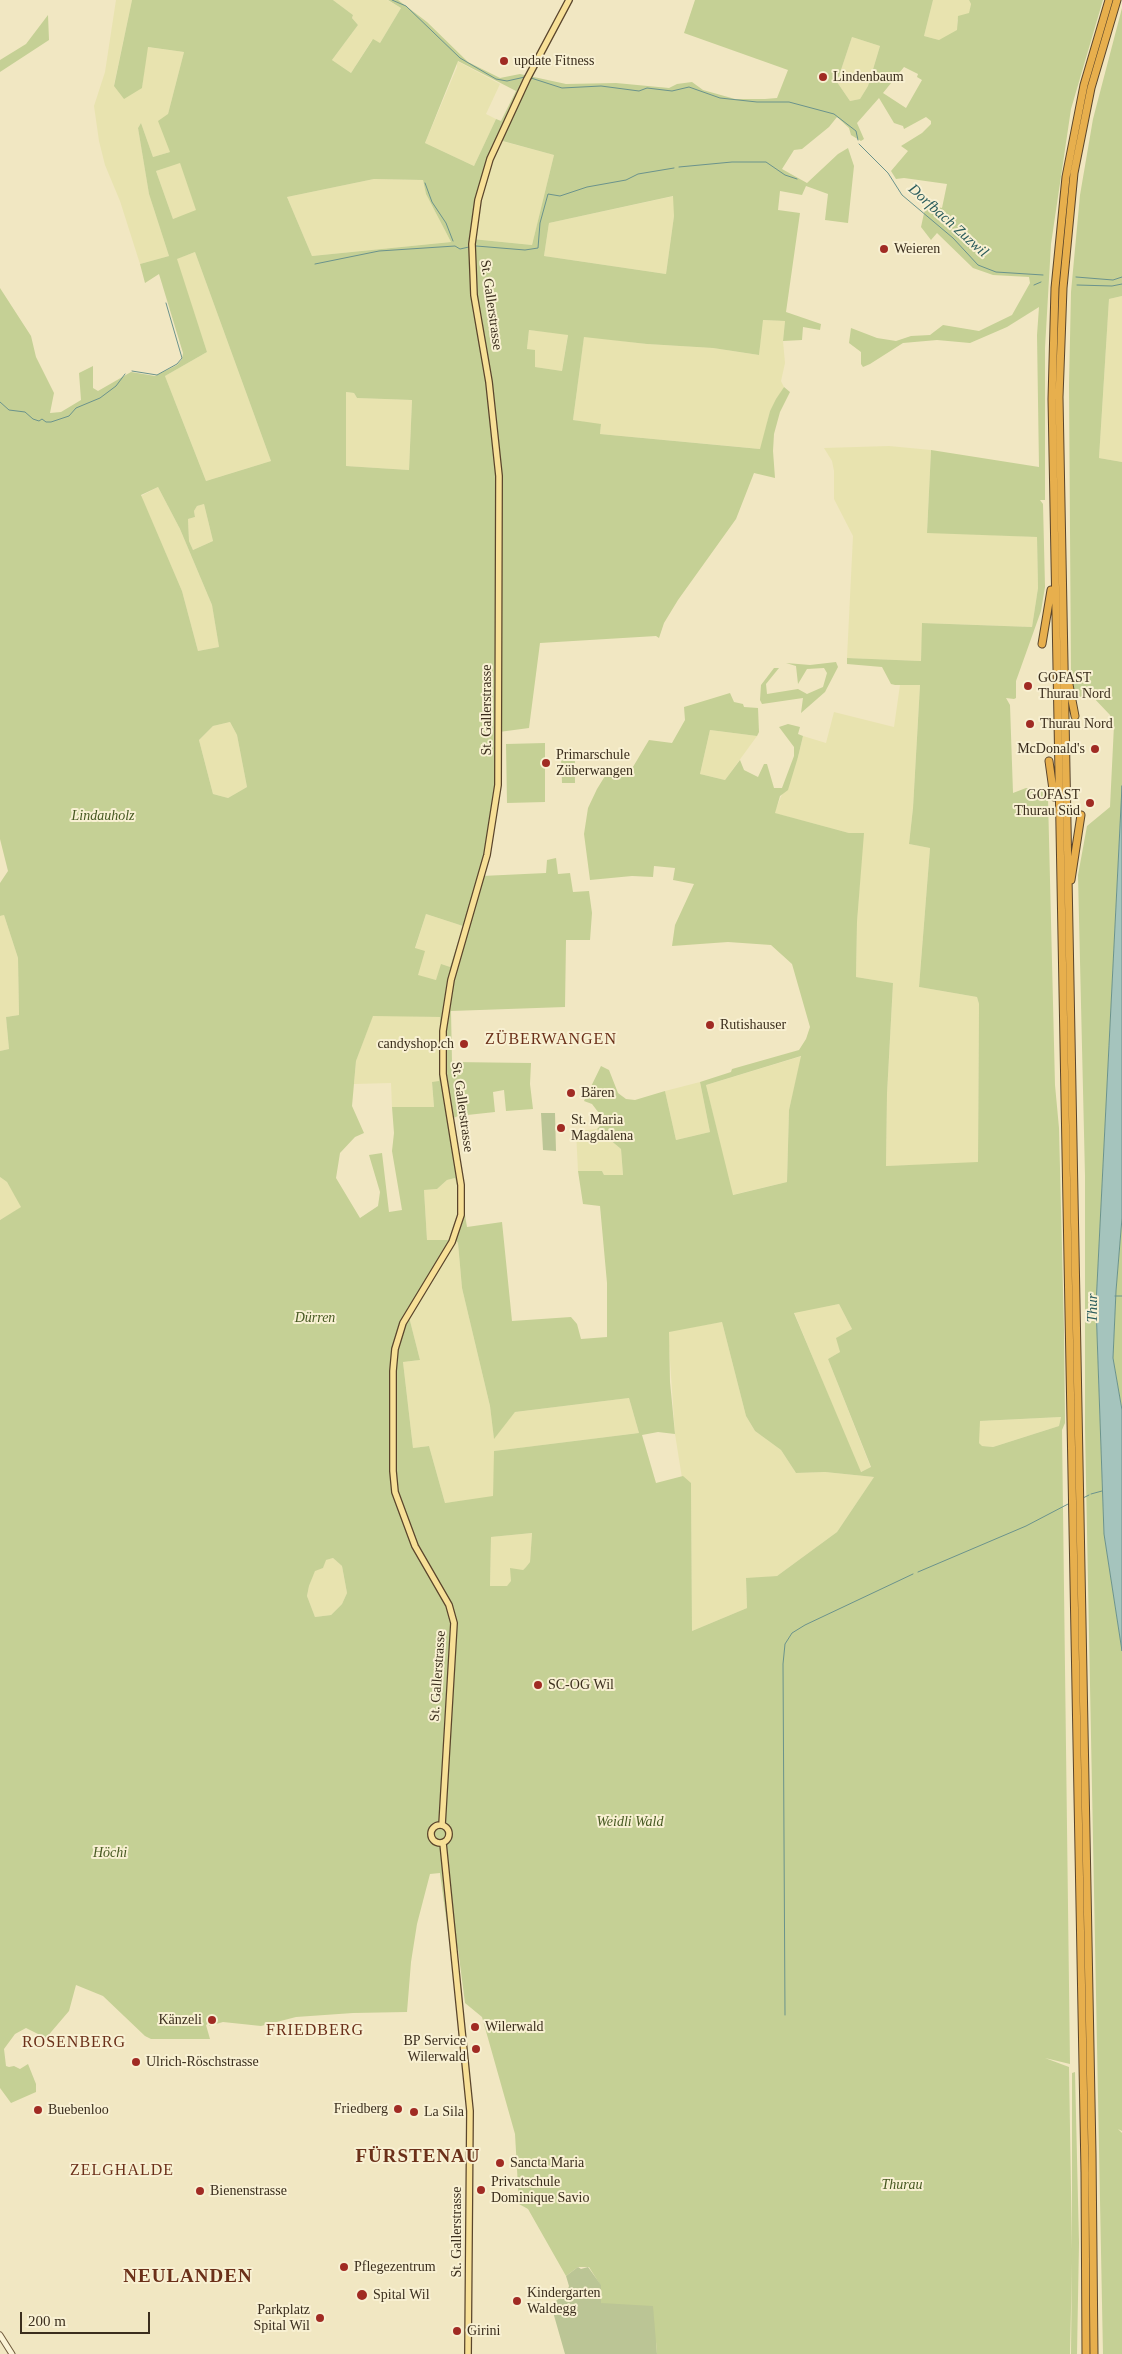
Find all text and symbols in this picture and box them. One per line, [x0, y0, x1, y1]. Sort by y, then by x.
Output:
place label: update Fitness [514, 53, 594, 69]
marker: update Fitness [498, 55, 510, 67]
place label: Lindenbaum [833, 69, 904, 85]
marker: Lindenbaum [817, 71, 829, 83]
water label: Dorfbach Zuzwil [904, 180, 992, 262]
place label: Weieren [894, 241, 940, 257]
marker: Weieren [878, 243, 890, 255]
street label: St. Gallerstrasse [476, 259, 506, 351]
street label: St. Gallerstrasse [479, 665, 495, 755]
place label: GOFAST Thurau Nord [1038, 670, 1111, 702]
marker: GOFAST Thurau Nord [1022, 680, 1034, 692]
place label: Thurau Nord [1040, 716, 1113, 732]
marker: Thurau Nord [1024, 718, 1036, 730]
place label: McDonald's [1017, 741, 1085, 757]
marker: McDonald's [1089, 743, 1101, 755]
place label: Primarschule Züberwangen [556, 747, 633, 780]
marker: Primarschule Züberwangen [540, 757, 552, 769]
place label: GOFAST Thurau Süd [1014, 787, 1080, 820]
marker: GOFAST Thurau Süd [1084, 797, 1096, 809]
park label: Lindauholz [71, 808, 135, 824]
place label: Rutishauser [720, 1017, 786, 1033]
marker: Rutishauser [704, 1019, 716, 1031]
district label: ZÜBERWANGEN [484, 1030, 618, 1050]
place label: candyshop.ch [377, 1036, 454, 1052]
marker: candyshop.ch [458, 1038, 470, 1050]
street label: St. Gallerstrasse [447, 1061, 477, 1153]
place label: Bären [581, 1085, 614, 1101]
marker: Bären [565, 1087, 577, 1099]
place label: St. Maria Magdalena [571, 1112, 633, 1144]
marker: St. Maria Magdalena [555, 1122, 567, 1134]
water label: Thur [1084, 1293, 1102, 1323]
park label: Dürren [295, 1310, 335, 1326]
street label: St. Gallerstrasse [426, 1630, 450, 1722]
place label: SC-OG Wil [548, 1677, 614, 1693]
marker: SC-OG Wil [532, 1679, 544, 1691]
park label: Weidli Wald [596, 1814, 664, 1830]
park label: Höchi [93, 1845, 127, 1861]
place label: Känzeli [158, 2012, 202, 2028]
marker: Känzeli [206, 2014, 218, 2026]
place label: Wilerwald [485, 2019, 544, 2035]
district label: FRIEDBERG [265, 2021, 365, 2041]
marker: Wilerwald [469, 2021, 481, 2033]
district label: ROSENBERG [21, 2033, 127, 2053]
place label: BP Service Wilerwald [403, 2033, 466, 2066]
marker: BP Service Wilerwald [470, 2043, 482, 2055]
place label: Ulrich-Röschstrasse [146, 2054, 259, 2070]
marker: Ulrich-Röschstrasse [130, 2056, 142, 2068]
place label: Friedberg [334, 2101, 388, 2117]
place label: Buebenloo [48, 2102, 109, 2118]
marker: Friedberg [392, 2103, 404, 2115]
marker: Buebenloo [32, 2104, 44, 2116]
place label: La Sila [424, 2104, 464, 2120]
marker: La Sila [408, 2106, 420, 2118]
district label: FÜRSTENAU [354, 2146, 482, 2168]
place label: Sancta Maria [510, 2155, 584, 2171]
marker: Sancta Maria [494, 2157, 506, 2169]
district label: ZELGHALDE [69, 2161, 175, 2181]
place label: Privatschule Dominique Savio [491, 2174, 589, 2206]
park label: Thurau [881, 2177, 923, 2193]
place label: Bienenstrasse [210, 2183, 287, 2199]
marker: Privatschule Dominique Savio [475, 2184, 487, 2196]
marker: Bienenstrasse [194, 2185, 206, 2197]
street label: St. Gallerstrasse [449, 2187, 465, 2277]
place label: Pflegezentrum [354, 2259, 436, 2275]
marker: Pflegezentrum [338, 2261, 350, 2273]
district label: NEULANDEN [122, 2266, 254, 2288]
place label: Kindergarten Waldegg [527, 2285, 601, 2318]
place label: Spital Wil [373, 2287, 430, 2303]
marker: Spital Wil [355, 2288, 369, 2302]
marker: Kindergarten Waldegg [511, 2295, 523, 2307]
scale bar [22, 2302, 152, 2334]
place label: Parkplatz Spital Wil [253, 2302, 310, 2334]
marker: Parkplatz Spital Wil [314, 2312, 326, 2324]
text: 200 m [28, 2313, 66, 2329]
place label: Girini [467, 2323, 500, 2339]
marker: Girini [451, 2325, 463, 2337]

